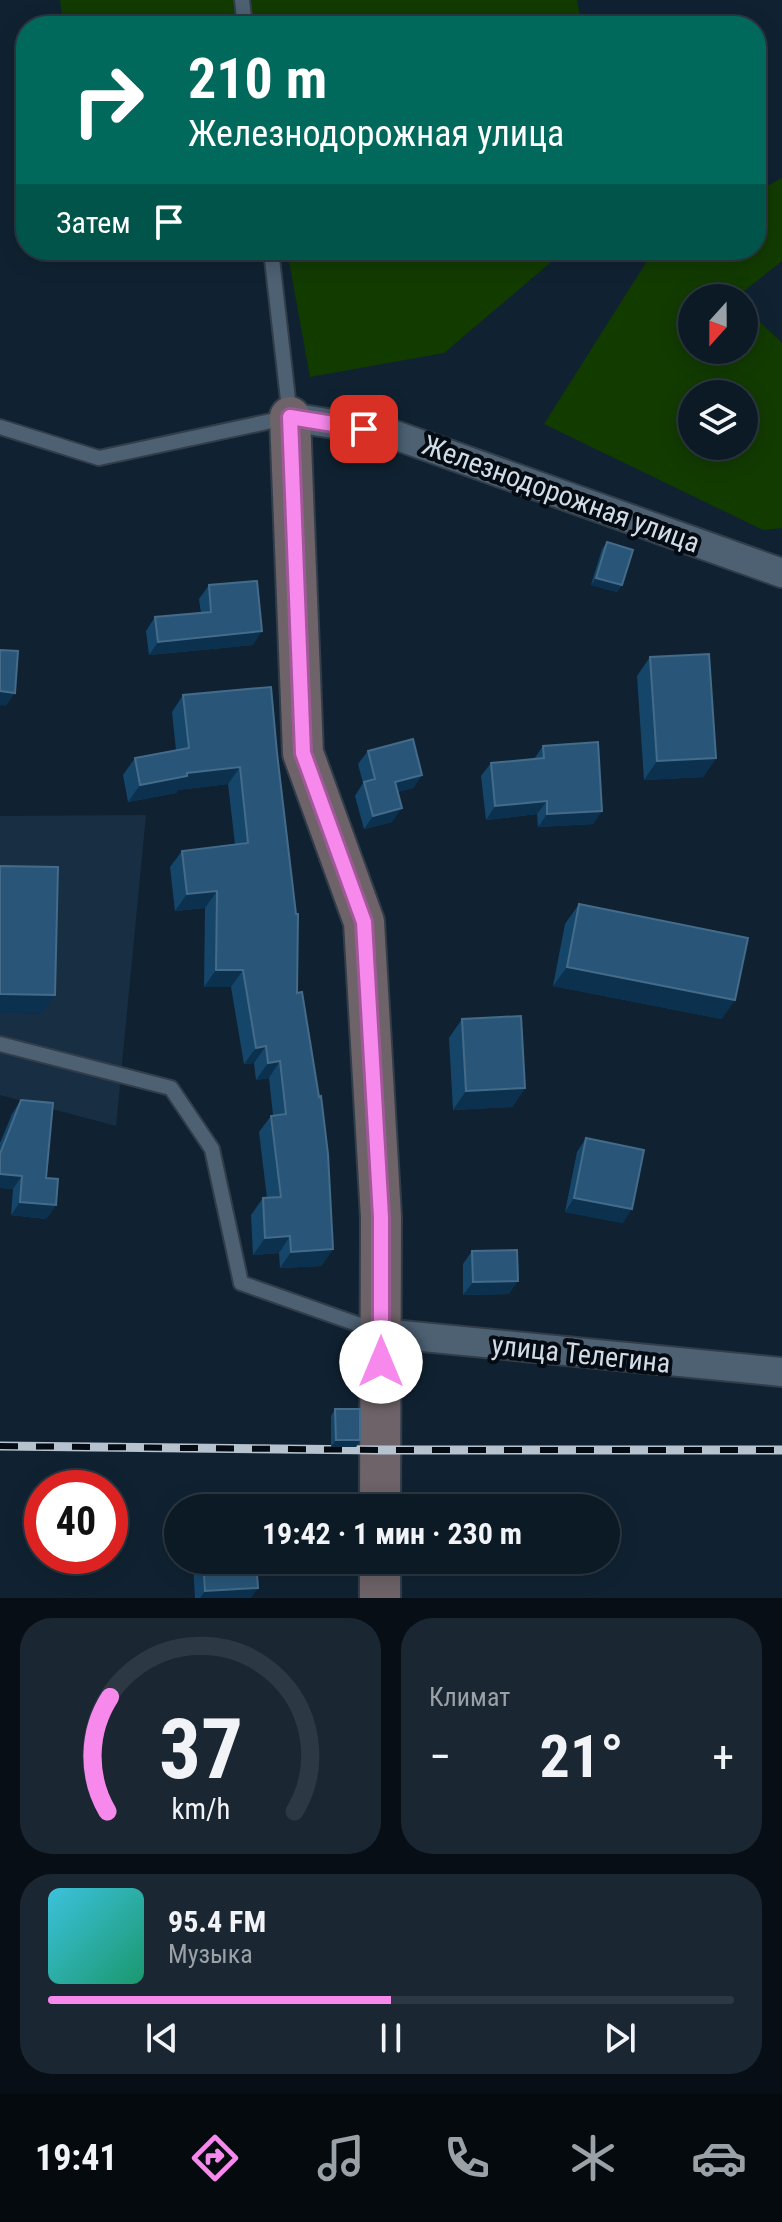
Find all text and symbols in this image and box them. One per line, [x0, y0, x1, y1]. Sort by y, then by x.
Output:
text: 210 m [188, 46, 327, 112]
icon: right [56, 48, 160, 152]
text: Железнодорожная улица [188, 113, 564, 155]
icon: arrive [147, 200, 191, 244]
text: Затем [56, 205, 131, 240]
north arrow [678, 284, 758, 364]
map controls [678, 284, 758, 460]
button: layers [678, 380, 758, 460]
pin [330, 395, 398, 463]
icon: arrive [342, 407, 386, 451]
street label: Железнодорожная улица [418, 428, 704, 560]
position arrow [339, 1320, 423, 1404]
street label: улица Телегина [490, 1328, 672, 1380]
speed limit sign: 40 [24, 1470, 128, 1574]
text: 19:42 · 1 мин · 230 m [262, 1516, 522, 1551]
text: Климат [429, 1682, 510, 1712]
text: 37 [158, 1701, 243, 1798]
text: 21° [540, 1721, 624, 1792]
text: − [429, 1731, 451, 1783]
text: + [712, 1731, 734, 1783]
text: km/h [171, 1792, 230, 1826]
text: 95.4 FM [168, 1904, 266, 1939]
text: Музыка [168, 1939, 253, 1969]
icon: previous [140, 2016, 184, 2060]
icon: pause [369, 2016, 413, 2060]
icon: next [598, 2016, 642, 2060]
icon: directions [187, 2130, 243, 2186]
icon: music [313, 2130, 369, 2186]
icon: phone [439, 2130, 495, 2186]
icon: climate [565, 2130, 621, 2186]
icon: car [691, 2130, 747, 2186]
text: 19:41 [35, 2137, 118, 2179]

